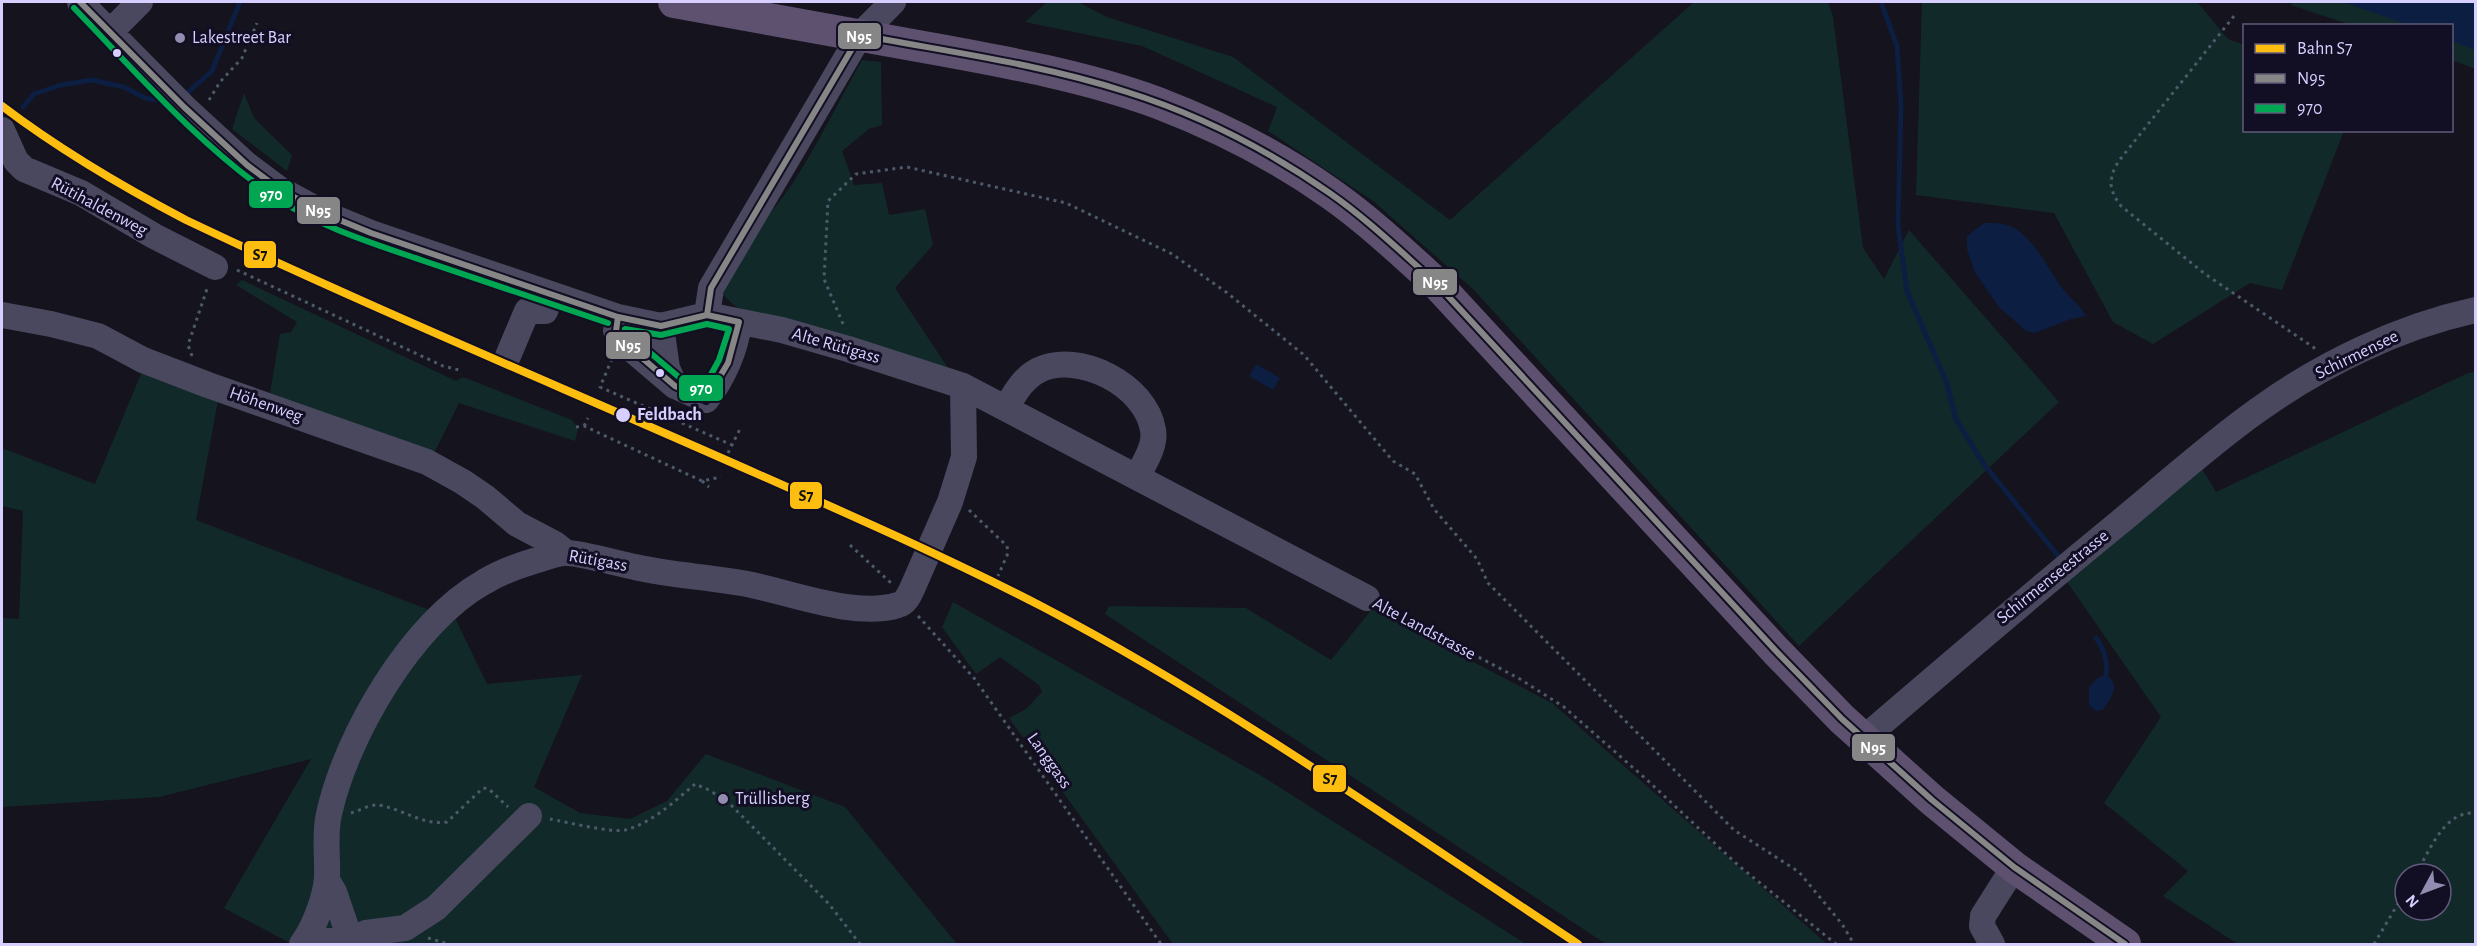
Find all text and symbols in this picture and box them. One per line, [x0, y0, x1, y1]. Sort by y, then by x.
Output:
line badge: N95 [837, 22, 882, 50]
legend [2243, 24, 2453, 132]
place label: Lakestreet Bar [192, 29, 291, 47]
text: N95 [846, 29, 872, 45]
marker: Lakestreet Bar [173, 31, 187, 45]
text: Bahn S7 [2297, 40, 2352, 58]
unlabelled marker [111, 47, 123, 59]
text: N95 [2297, 70, 2325, 88]
text: 970 [2297, 100, 2322, 118]
street label: Rütihaldenweg [48, 174, 150, 240]
line badge: 970 [248, 180, 294, 209]
text: 970 [260, 187, 282, 203]
line badge: N95 [296, 196, 341, 225]
text: N95 [305, 203, 331, 219]
line badge: S7 [243, 240, 277, 269]
text: S7 [253, 247, 268, 263]
line badge: N95 [1412, 268, 1458, 296]
text: N95 [1422, 275, 1448, 291]
street label: Alte Rütigass [790, 325, 882, 367]
street label: Schirmensee [2313, 327, 2401, 383]
line badge: N95 [605, 331, 651, 360]
text: N95 [615, 338, 641, 354]
unlabelled marker [654, 367, 666, 379]
line badge: 970 [678, 374, 724, 402]
text: 970 [690, 381, 712, 397]
street label: Höhenweg [227, 384, 305, 426]
marker: Feldbach [614, 406, 632, 424]
place label: Feldbach [637, 406, 702, 424]
line badge: S7 [789, 481, 823, 510]
text: S7 [799, 488, 814, 504]
street label: Schirmenseestrasse [1994, 527, 2112, 627]
street label: Rütigass [567, 547, 629, 575]
street label: Alte Landstrasse [1370, 594, 1478, 664]
street label: Langgass [1023, 730, 1075, 792]
line badge: N95 [1851, 733, 1896, 762]
text: N95 [1860, 740, 1886, 756]
line badge: S7 [1312, 764, 1347, 793]
text: S7 [1323, 771, 1338, 787]
place label: Trüllisberg [735, 790, 810, 808]
marker: Trüllisberg [716, 792, 730, 806]
north arrow [2393, 862, 2453, 922]
text: N [2403, 892, 2422, 911]

